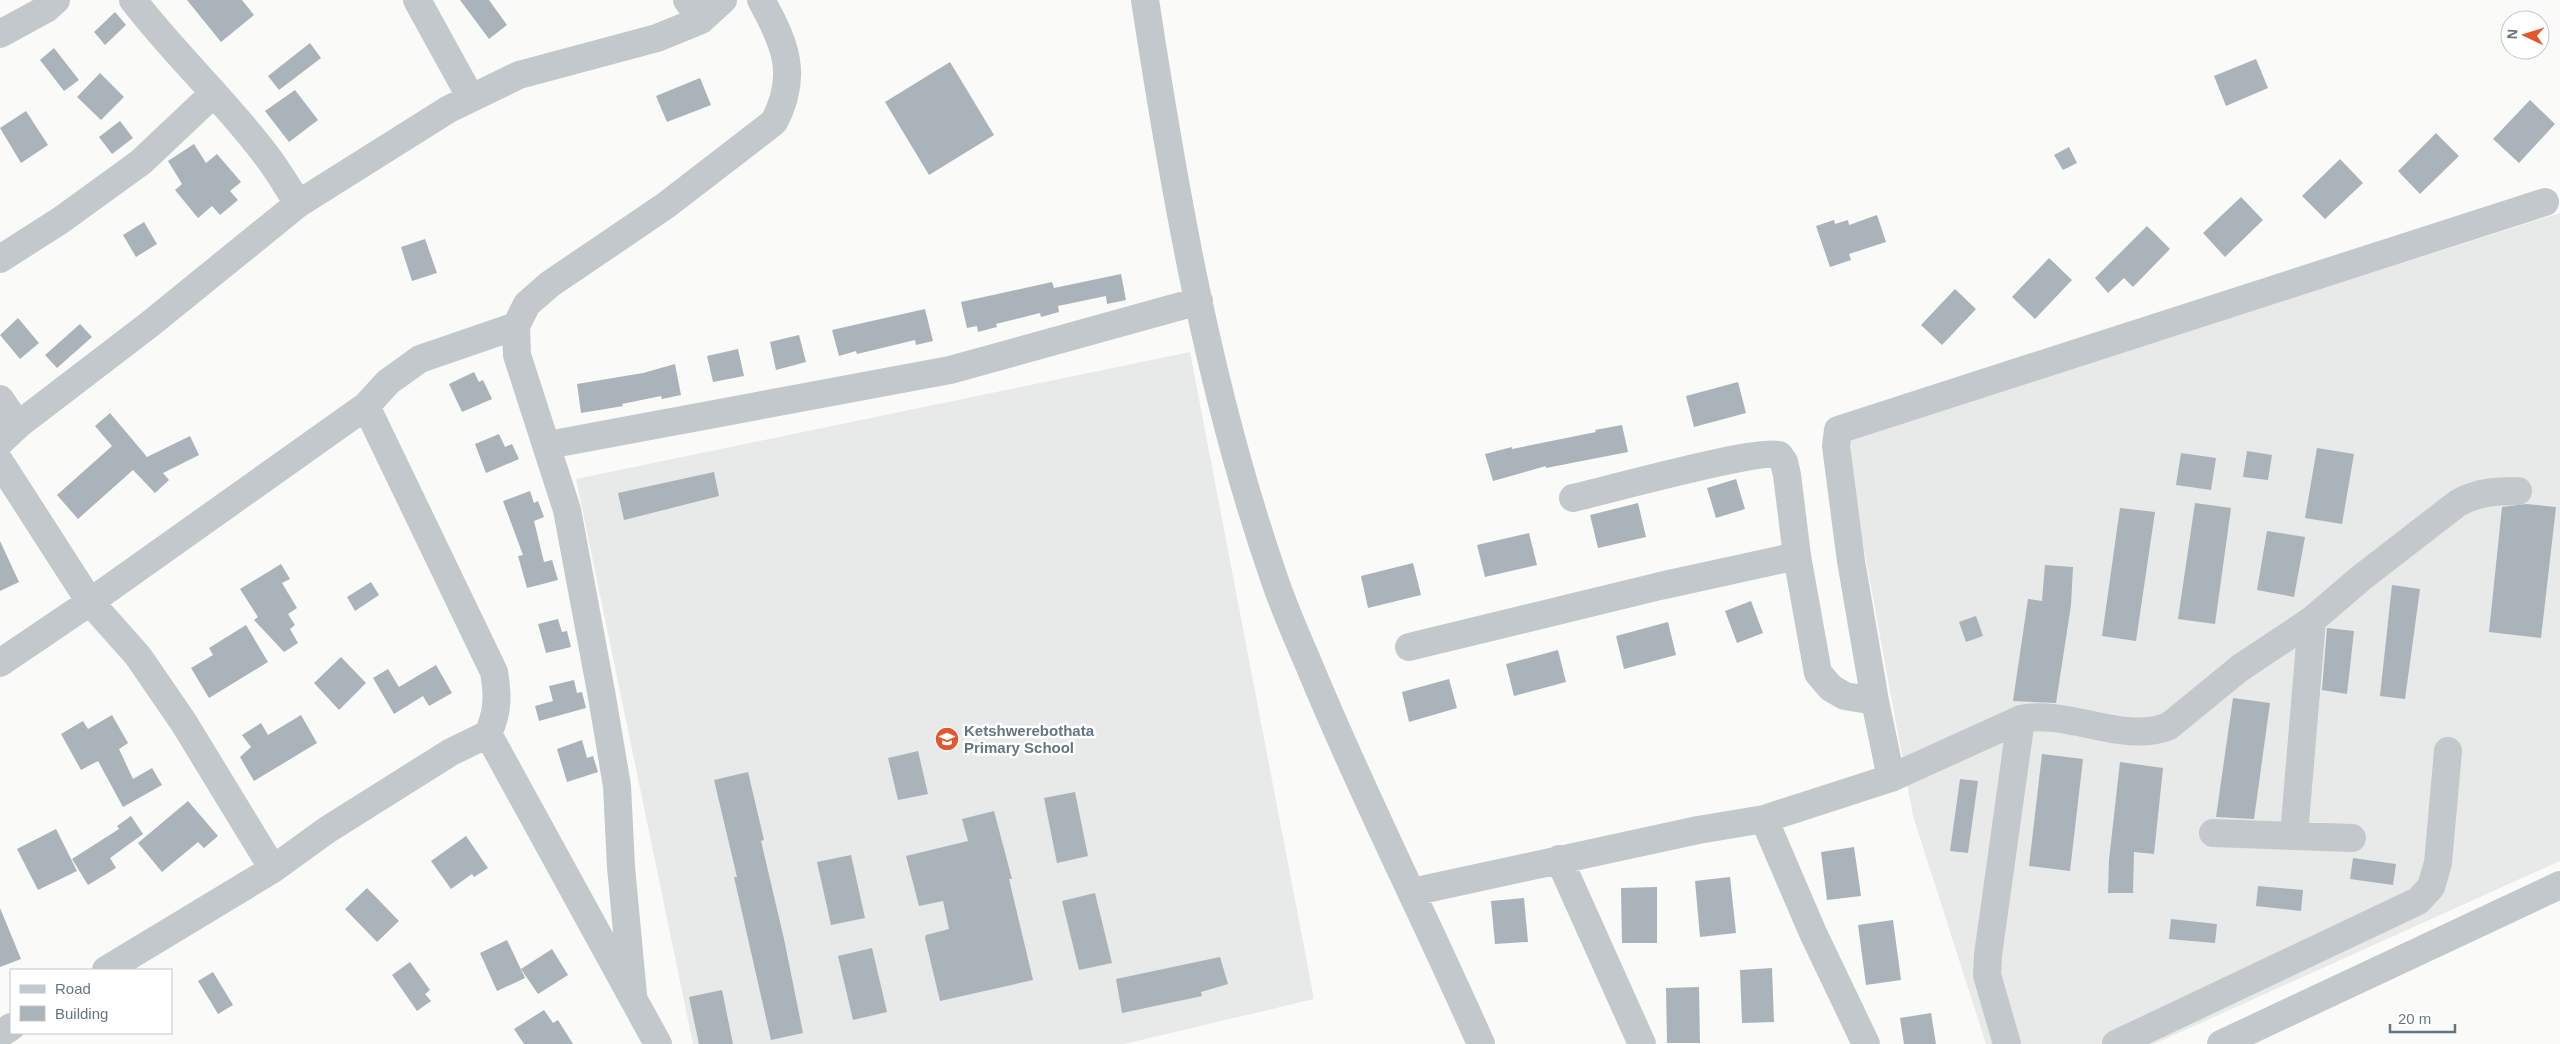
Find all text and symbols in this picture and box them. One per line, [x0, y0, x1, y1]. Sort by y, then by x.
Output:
north arrow [2500, 10, 2550, 60]
text: N [2504, 28, 2520, 40]
place label: Ketshwerebothata Primary School [964, 722, 1095, 756]
school or university icon: Ketshwerebothata Primary School [934, 726, 960, 752]
legend [10, 969, 172, 1034]
text: Road [55, 980, 91, 997]
scale bar [2390, 1002, 2455, 1034]
text: Building [55, 1005, 108, 1022]
text: 20 m [2398, 1010, 2431, 1027]

